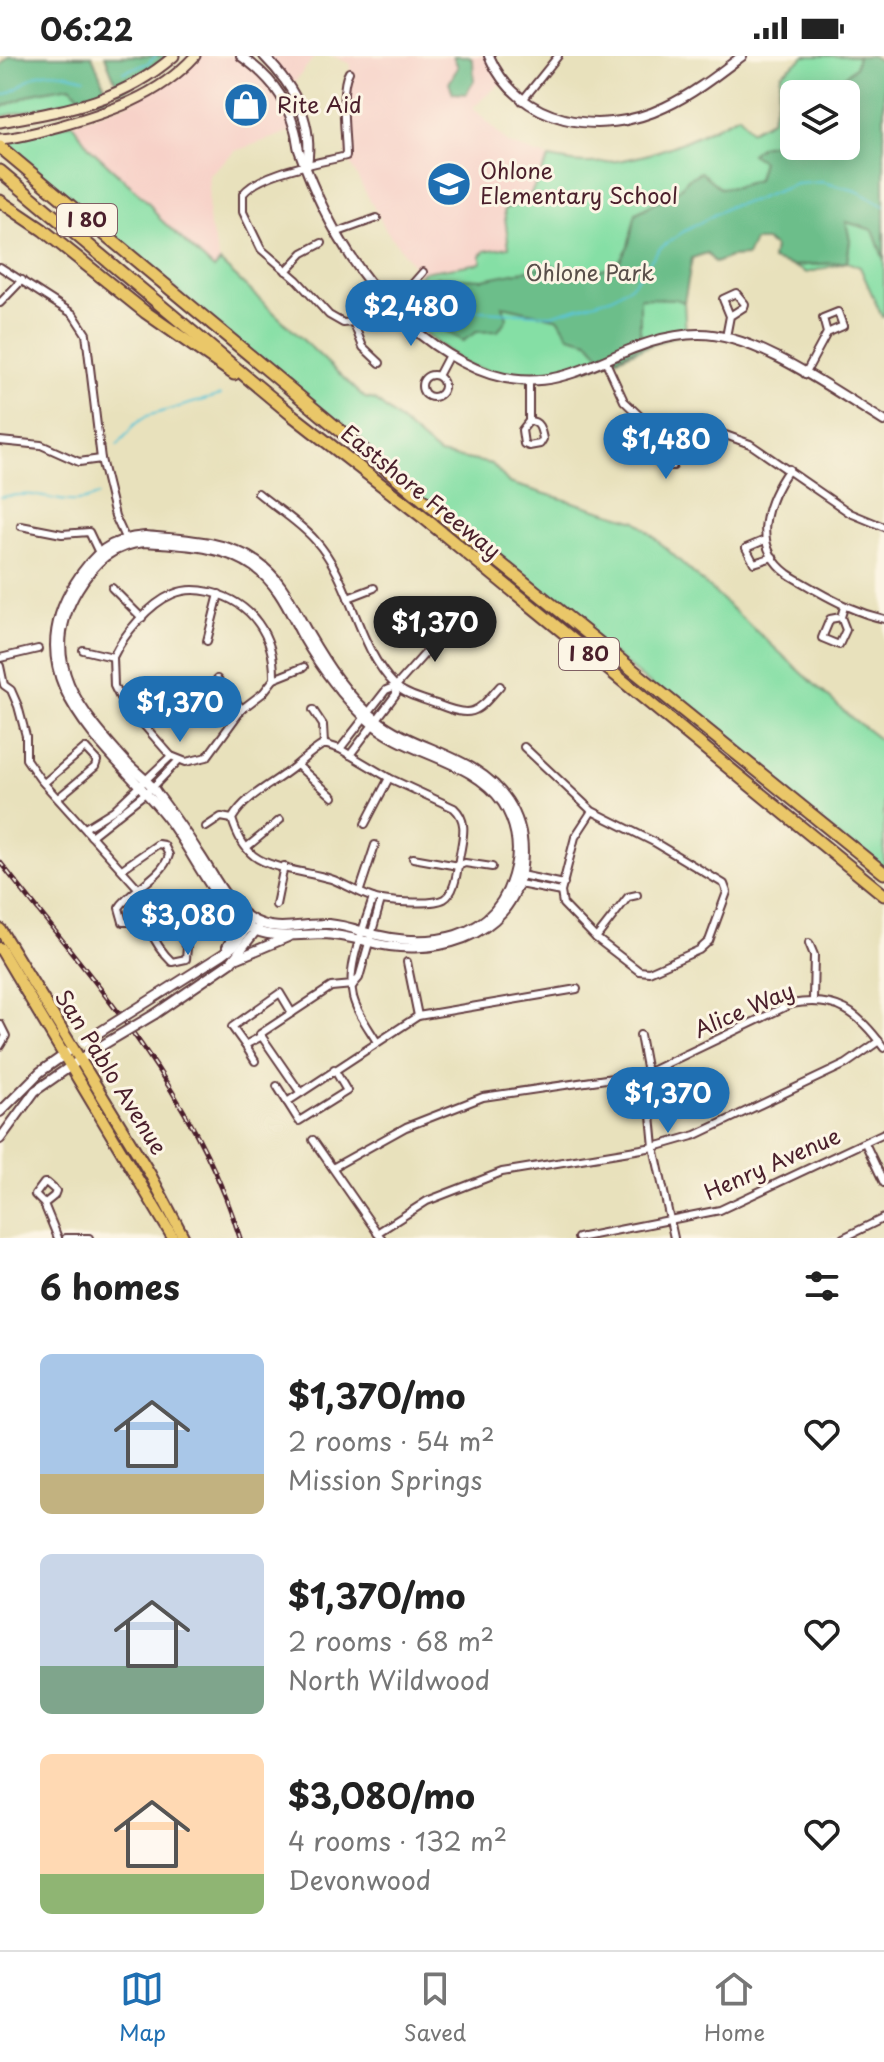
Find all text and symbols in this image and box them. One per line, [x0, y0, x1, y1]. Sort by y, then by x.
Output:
text: 06:22 [40, 6, 133, 51]
map controls [780, 80, 860, 160]
button: layers [780, 80, 860, 160]
shop icon: Rite Aid [222, 81, 270, 129]
place label: Rite Aid [277, 87, 362, 120]
place label: Ohlone Elementary School [480, 153, 678, 211]
school or university icon: Ohlone Elementary School [425, 160, 473, 208]
road number: I 80 [57, 204, 117, 236]
park label: Ohlone Park [525, 255, 655, 288]
pin: $2,480 [346, 280, 476, 348]
text: $2,480 [363, 286, 459, 325]
pin: $1,480 [601, 413, 731, 481]
street label: Eastshore Freeway [335, 416, 509, 566]
text: $1,480 [621, 419, 711, 458]
pin: $1,370 [370, 596, 500, 664]
text: $1,370 [392, 602, 478, 641]
road number: I 80 [559, 638, 619, 670]
pin: $1,370 [115, 676, 245, 744]
text: $1,370 [137, 682, 223, 721]
pin: $3,080 [123, 889, 253, 957]
text: $3,080 [141, 895, 235, 934]
street label: Alice Way [688, 973, 799, 1045]
street label: San Pablo Avenue [48, 982, 176, 1160]
pin: $1,370 [603, 1067, 733, 1135]
text: $1,370 [625, 1073, 711, 1112]
street label: Henry Avenue [698, 1118, 845, 1207]
text: 6 homes [40, 1260, 180, 1312]
icon: filters [800, 1264, 844, 1308]
text: $1,370/mo [288, 1369, 465, 1421]
icon: home [104, 1386, 200, 1482]
icon: heart [800, 1412, 844, 1456]
text: 2 rooms · 54 m² [288, 1421, 495, 1460]
text: Mission Springs [288, 1460, 482, 1499]
text: $1,370/mo [288, 1569, 465, 1621]
icon: home [104, 1586, 200, 1682]
icon: heart [800, 1612, 844, 1656]
text: 2 rooms · 68 m² [288, 1621, 494, 1660]
text: North Wildwood [288, 1660, 490, 1699]
text: $3,080/mo [288, 1769, 475, 1821]
icon: home [104, 1786, 200, 1882]
icon: heart [800, 1812, 844, 1856]
text: 4 rooms · 132 m² [288, 1821, 507, 1860]
text: Devonwood [288, 1860, 431, 1899]
tab: Map [119, 1967, 166, 2048]
tab: Saved [404, 1967, 466, 2048]
tab: Home [704, 1967, 765, 2048]

